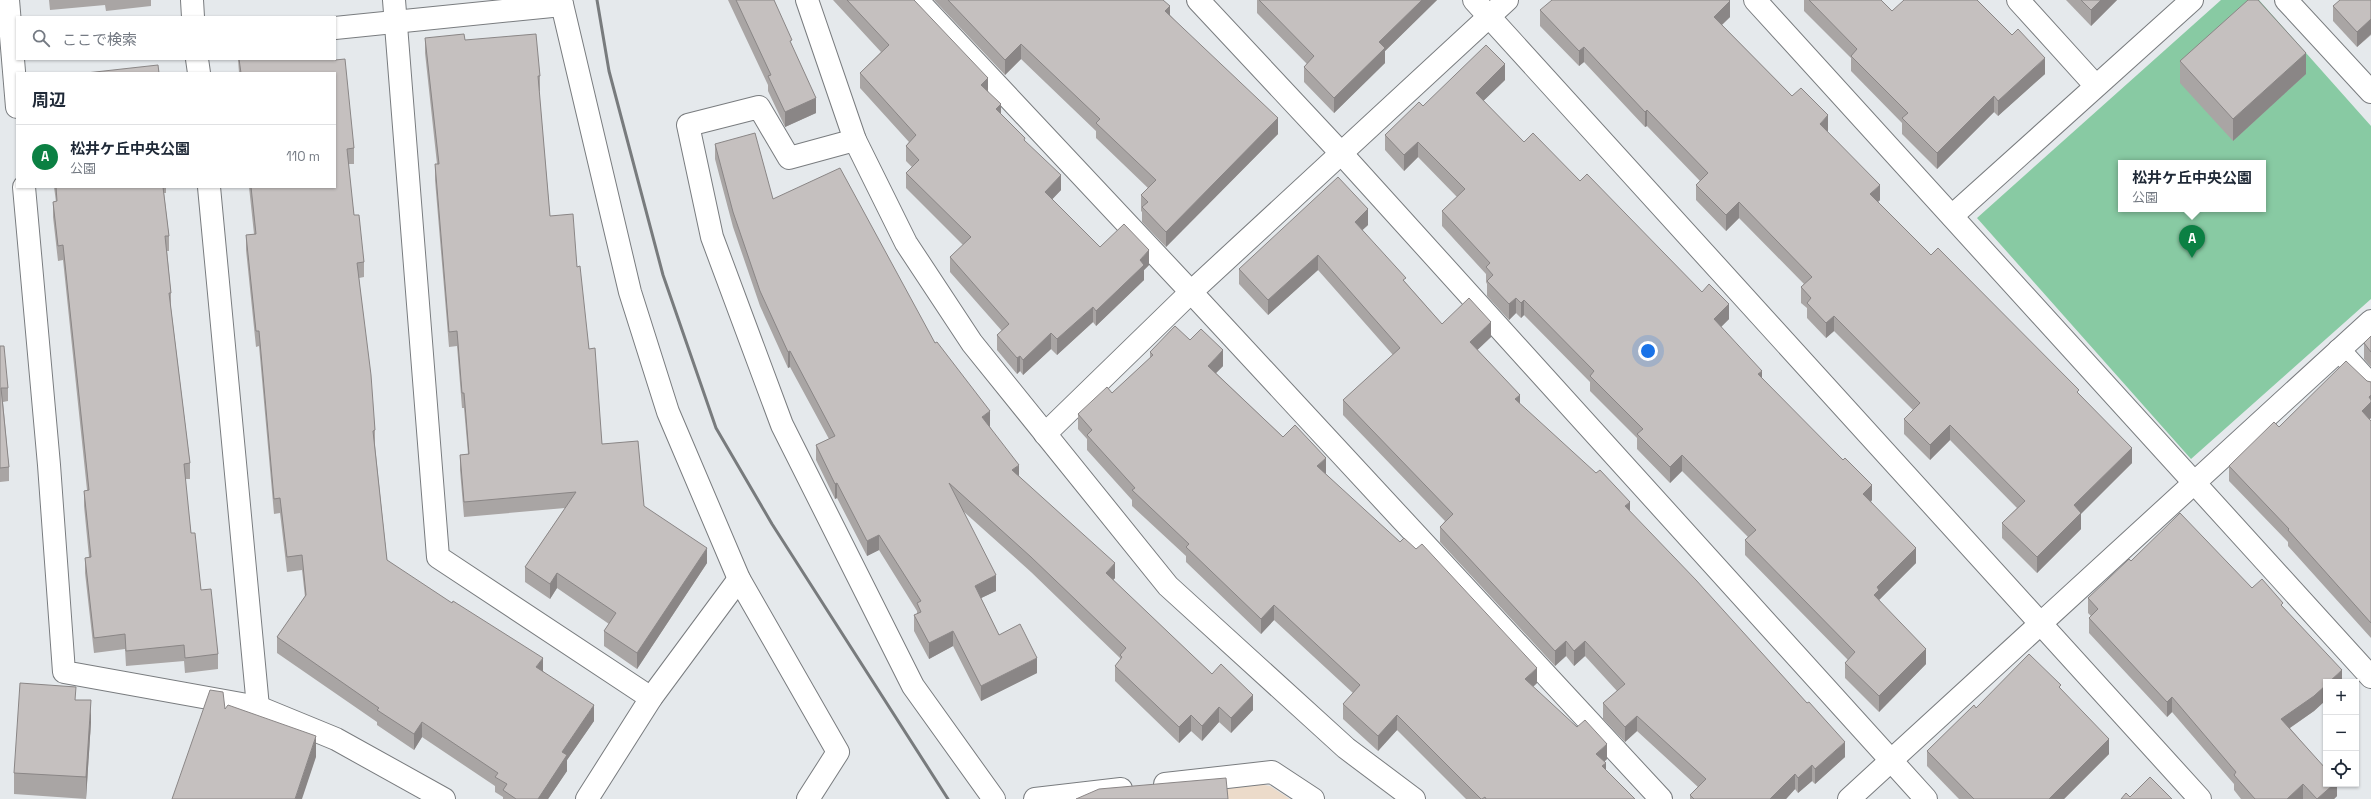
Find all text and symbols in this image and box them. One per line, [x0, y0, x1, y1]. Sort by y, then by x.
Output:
search box [16, 16, 336, 60]
icon: search [30, 27, 52, 49]
text: ここで検索 [62, 30, 137, 49]
text: 周辺 [32, 89, 66, 111]
text: 松井ケ丘中央公園 [70, 139, 190, 158]
text: A [41, 148, 49, 165]
text: 110 m [286, 148, 320, 165]
text: 公園 [70, 160, 96, 177]
popup [2118, 160, 2266, 212]
text: 松井ケ丘中央公園 [2132, 168, 2252, 187]
text: 公園 [2132, 189, 2158, 206]
pin: A [2179, 225, 2205, 258]
your location [1638, 341, 1658, 361]
map controls [2323, 679, 2359, 787]
button: + [2323, 679, 2359, 715]
button: − [2323, 715, 2359, 751]
button: locate [2323, 751, 2359, 787]

